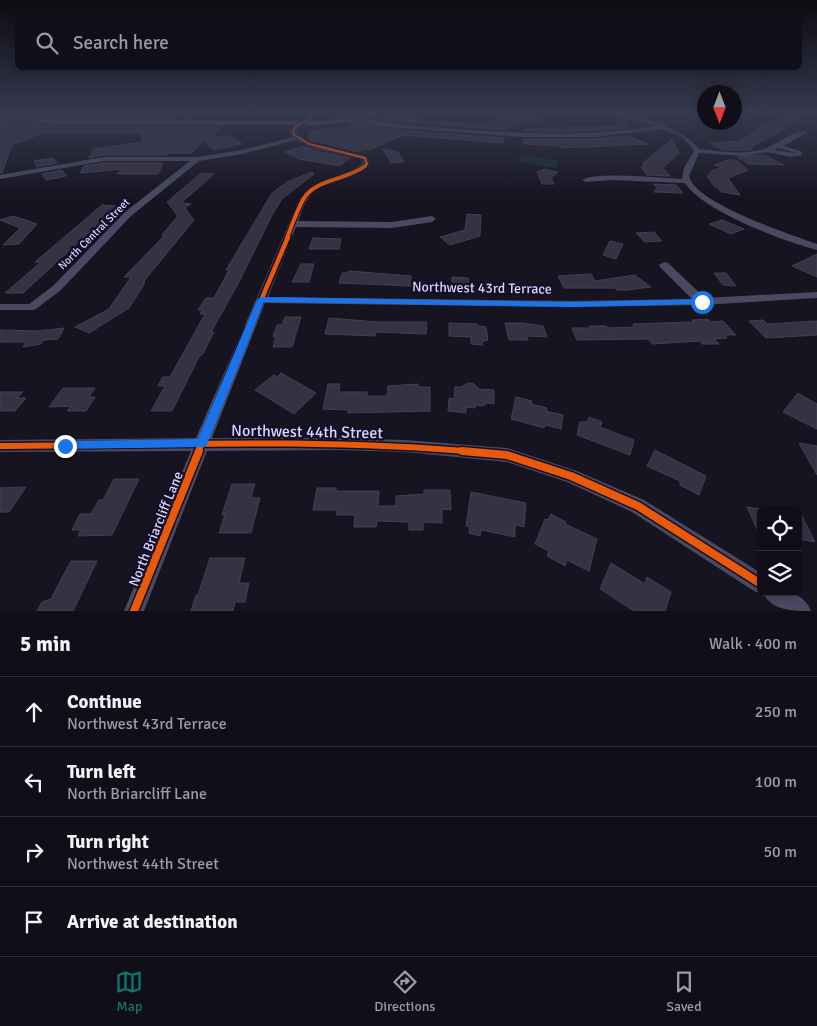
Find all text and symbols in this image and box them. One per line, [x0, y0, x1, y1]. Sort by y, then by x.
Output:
search box [15, 15, 802, 70]
icon: search [33, 29, 61, 57]
text: Search here [73, 31, 169, 55]
north arrow [697, 85, 742, 130]
street label: North Central Street [56, 196, 132, 272]
street label: Northwest 43rd Terrace [412, 278, 552, 298]
route start [691, 291, 714, 314]
street label: Northwest 44th Street [231, 421, 383, 443]
route end [54, 435, 77, 458]
street label: North Briarcliff Lane [125, 469, 187, 589]
map controls [757, 506, 802, 596]
button: locate [757, 506, 802, 551]
button: layers [757, 551, 802, 596]
text: 5 min [20, 631, 71, 657]
text: Walk · 400 m [709, 634, 797, 654]
text: Continue [67, 690, 142, 714]
icon: ahead [20, 698, 48, 726]
text: 250 m [755, 702, 797, 722]
text: Northwest 43rd Terrace [67, 714, 227, 734]
text: Turn left [67, 760, 136, 784]
icon: left [20, 768, 48, 796]
text: 100 m [755, 772, 797, 792]
text: North Briarcliff Lane [67, 784, 207, 804]
text: Turn right [67, 830, 149, 854]
icon: right [20, 838, 48, 866]
text: 50 m [763, 842, 797, 862]
text: Northwest 44th Street [67, 854, 219, 874]
icon: arrive [20, 908, 48, 936]
text: Arrive at destination [67, 910, 238, 934]
tab: Map [115, 968, 143, 1015]
tab: Directions [374, 968, 435, 1015]
tab: Saved [666, 968, 702, 1015]

